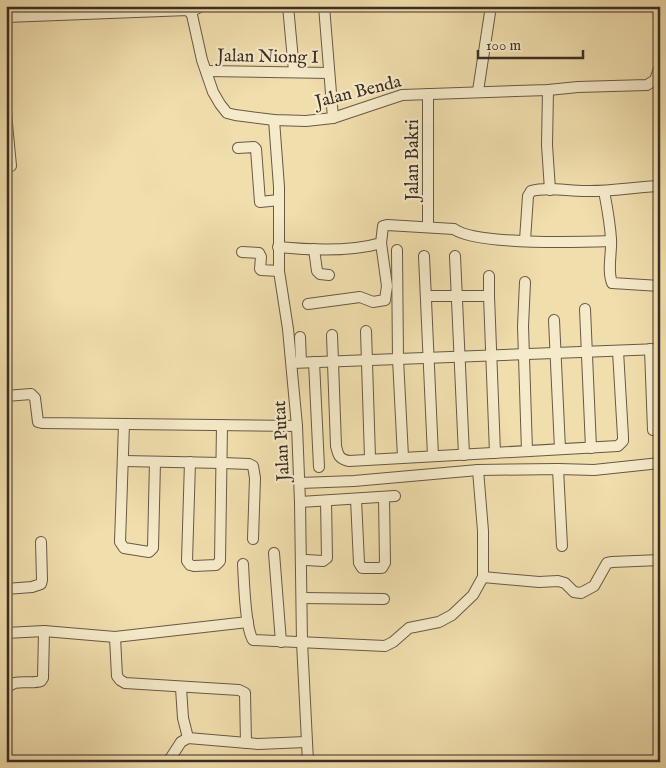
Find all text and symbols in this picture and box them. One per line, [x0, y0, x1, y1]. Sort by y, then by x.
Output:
scale bar [478, 28, 584, 60]
text: 100 m [486, 36, 522, 55]
street label: Jalan Niong I [215, 45, 319, 70]
street label: Jalan Benda [311, 71, 404, 115]
street label: Jalan Bakri [402, 119, 425, 203]
street label: Jalan Putat [269, 400, 296, 484]

